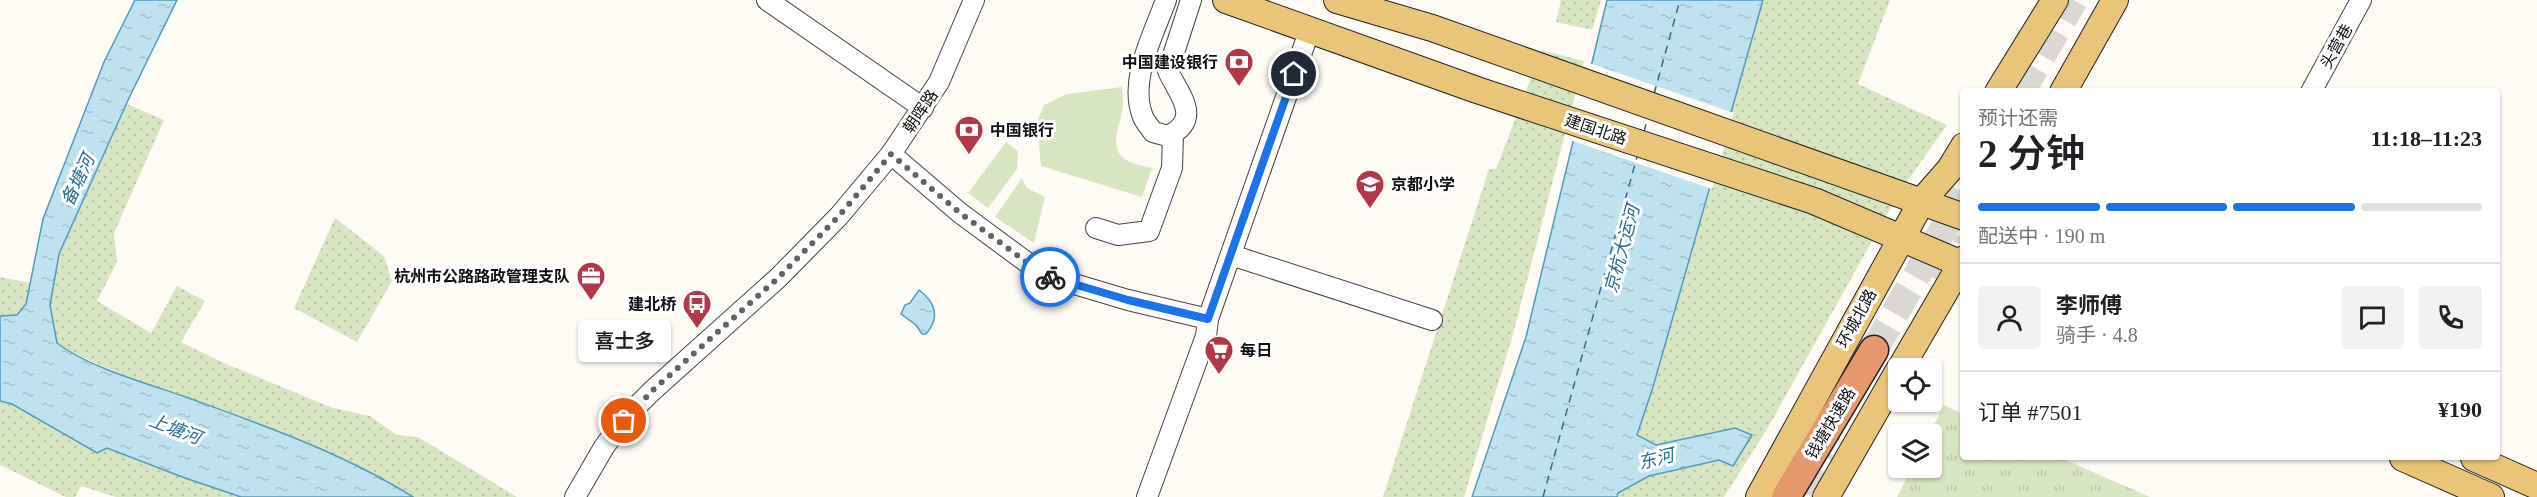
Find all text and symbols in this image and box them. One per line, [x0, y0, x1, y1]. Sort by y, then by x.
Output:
street label: 头营巷 [2317, 21, 2356, 71]
bank icon: 中国建设银行 [1223, 46, 1255, 88]
pin [1268, 48, 1319, 99]
place label: 中国建设银行 [1122, 54, 1218, 71]
icon: home [1277, 57, 1310, 90]
street label: 朝晖路 [900, 87, 941, 136]
text: 预计还需 [1978, 107, 2058, 129]
street label: 建国北路 [1563, 112, 1629, 147]
bank icon: 中国银行 [953, 114, 985, 156]
place label: 中国银行 [990, 122, 1054, 139]
text: 11:18–11:23 [2371, 126, 2482, 151]
text: 2 分钟 [1978, 132, 2085, 175]
water label: 备塘河 [58, 149, 100, 209]
school or university icon: 京都小学 [1354, 168, 1386, 210]
place label: 京都小学 [1391, 176, 1455, 193]
water label: 京杭大运河 [1601, 200, 1644, 295]
text: 配送中 · 190 m [1978, 225, 2105, 247]
courier [1020, 247, 1080, 307]
office icon: 杭州市公路路政管理支队 [575, 260, 607, 302]
icon: bike [1034, 261, 1067, 294]
place label: 杭州市公路路政管理支队 [394, 267, 570, 285]
street label: 环城北路 [1833, 286, 1879, 350]
button: person [1978, 286, 2041, 349]
button: chat [2341, 286, 2404, 349]
button: phone [2419, 286, 2482, 349]
bus stop icon: 建北桥 [681, 288, 713, 330]
text: 李师傅 [2056, 293, 2122, 318]
place label: 建北桥 [628, 296, 677, 313]
callout: 喜士多 [578, 319, 670, 361]
text: 骑手 · 4.8 [2056, 324, 2138, 346]
text: 喜士多 [595, 330, 655, 352]
supermarket icon: 每日 [1203, 334, 1235, 376]
place label: 每日 [1240, 342, 1272, 359]
map controls [1888, 358, 1942, 478]
button: locate [1888, 358, 1942, 412]
street label: 钱塘快速路 [1803, 385, 1858, 462]
pin [598, 395, 649, 446]
text: ¥190 [2438, 397, 2482, 422]
text: 订单 #7501 [1978, 400, 2083, 425]
icon: bag [607, 404, 640, 437]
water label: 上塘河 [146, 410, 207, 449]
button: layers [1888, 424, 1942, 478]
water label: 东河 [1636, 444, 1679, 473]

